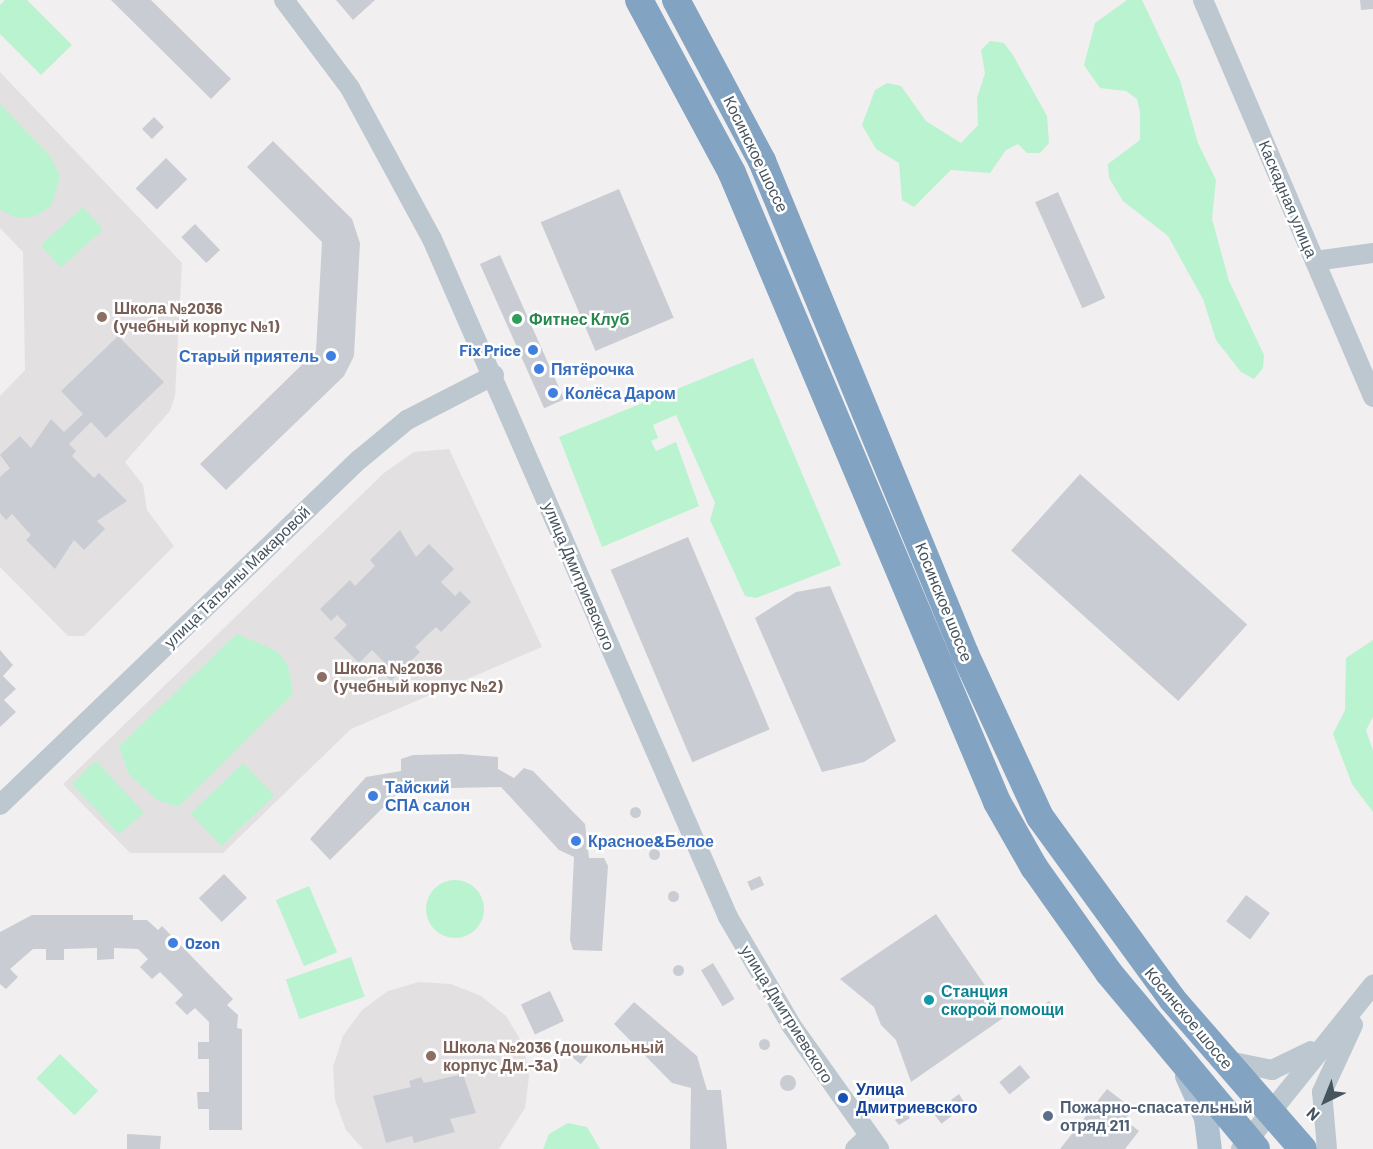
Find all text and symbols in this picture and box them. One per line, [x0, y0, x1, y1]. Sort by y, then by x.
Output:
street label: Косинское шоссе [720, 93, 792, 215]
street label: Каскадная улица [1255, 138, 1321, 260]
place label: Школа №2036 (учебный корпус №1) [114, 298, 279, 336]
place label: Фитнес Клуб [529, 309, 629, 329]
marker: Школа №2036 (учебный корпус №1) [95, 310, 109, 324]
marker: Фитнес Клуб [510, 312, 524, 326]
place label: Fix Price [459, 340, 521, 360]
marker: Fix Price [526, 343, 540, 357]
place label: Старый приятель [179, 346, 319, 366]
marker: Старый приятель [324, 349, 338, 363]
place label: Пятёрочка [551, 359, 634, 379]
marker: Пятёрочка [532, 362, 546, 376]
place label: Колёса Даром [565, 383, 676, 403]
marker: Колёса Даром [546, 386, 560, 400]
street label: улица Дмитриевского [539, 499, 619, 653]
street label: улица Татьяны Макаровой [160, 502, 314, 652]
street label: Косинское шоссе [911, 540, 977, 664]
place label: Школа №2036 (учебный корпус №2) [334, 658, 503, 696]
marker: Школа №2036 (учебный корпус №2) [315, 670, 329, 684]
place label: Тайский СПА салон [385, 777, 470, 815]
marker: Тайский СПА салон [366, 789, 380, 803]
place label: Красное&Белое [588, 831, 714, 851]
marker: Красное&Белое [569, 834, 583, 848]
place label: Ozon [185, 933, 220, 953]
marker: Ozon [166, 936, 180, 950]
street label: улица Дмитриевского [737, 942, 837, 1086]
street label: Косинское шоссе [1141, 963, 1237, 1073]
place label: Станция скорой помощи [941, 981, 1064, 1019]
marker: Станция скорой помощи [922, 993, 936, 1007]
place label: Школа №2036 (дошкольный корпус Дм.-3а) [443, 1037, 664, 1075]
marker: Школа №2036 (дошкольный корпус Дм.-3а) [424, 1049, 438, 1063]
north arrow [1295, 1071, 1355, 1131]
place label: Улица Дмитриевского [856, 1079, 978, 1117]
marker: Улица Дмитриевского [834, 1089, 852, 1107]
place label: Пожарно-спасательный отряд 211 [1060, 1097, 1253, 1135]
text: N [1302, 1104, 1323, 1125]
marker: Пожарно-спасательный отряд 211 [1041, 1109, 1055, 1123]

